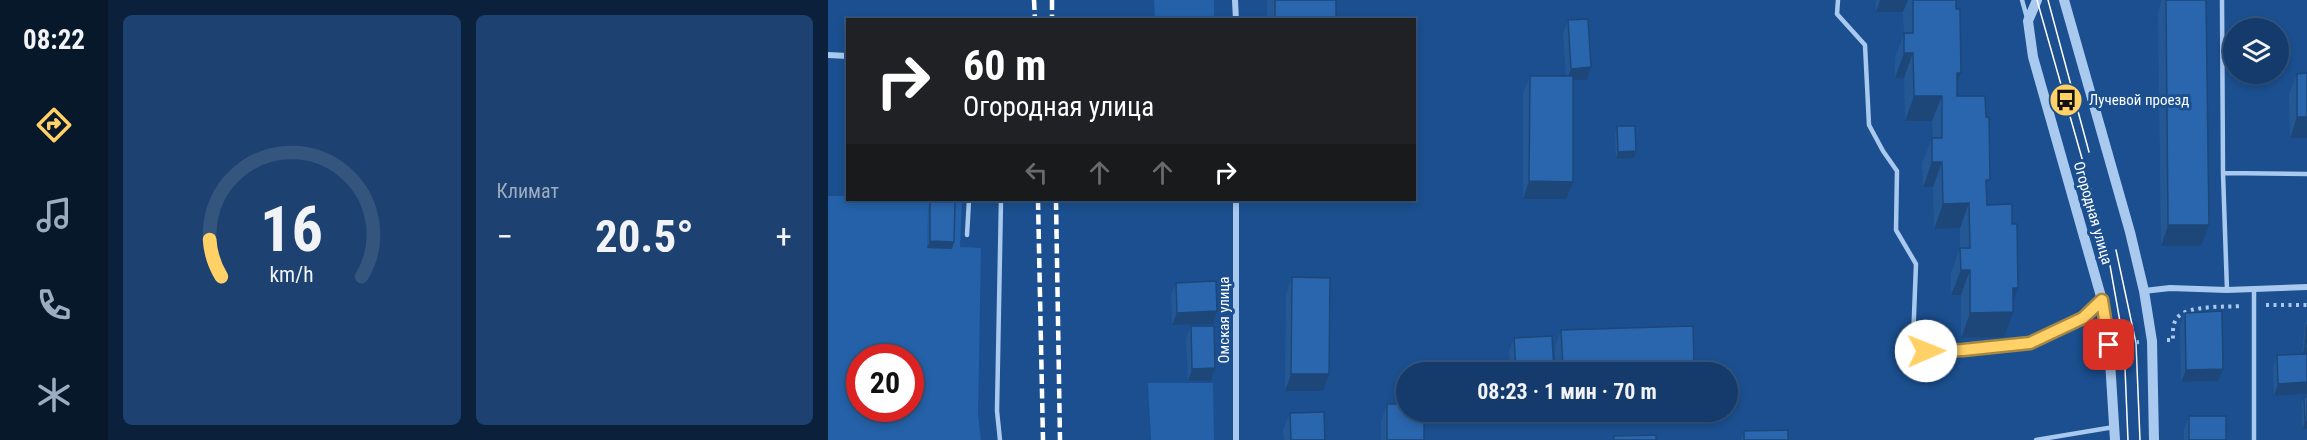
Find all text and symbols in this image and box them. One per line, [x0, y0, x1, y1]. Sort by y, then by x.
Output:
map controls [2223, 18, 2289, 84]
button: layers [2223, 18, 2289, 84]
text: 08:22 [23, 24, 85, 56]
text: 60 m [963, 41, 1046, 90]
icon: right [864, 42, 942, 120]
bus stop icon: Лучевой проезд [2048, 82, 2084, 118]
text: Огородная улица [963, 91, 1154, 123]
place label: Лучевой проезд [2089, 91, 2189, 109]
icon: directions [33, 104, 75, 146]
icon: left [1020, 156, 1053, 189]
icon: ahead [1083, 156, 1116, 189]
icon: ahead [1146, 156, 1179, 189]
icon: right [1209, 156, 1242, 189]
street label: Огородная улица [2070, 159, 2116, 267]
text: Климат [497, 179, 559, 203]
text: 16 [260, 193, 323, 266]
icon: music [33, 194, 75, 236]
text: 20.5° [595, 210, 694, 263]
text: − [497, 217, 513, 256]
text: + [776, 217, 792, 256]
text: km/h [270, 262, 314, 287]
street label: Омская улица [1215, 277, 1233, 364]
icon: phone [33, 284, 75, 326]
position arrow [1894, 319, 1958, 383]
pin [2083, 319, 2134, 370]
icon: arrive [2092, 328, 2125, 361]
speed limit sign: 20 [846, 344, 924, 422]
icon: climate [33, 374, 75, 416]
text: 08:23 · 1 мин · 70 m [1477, 379, 1657, 404]

